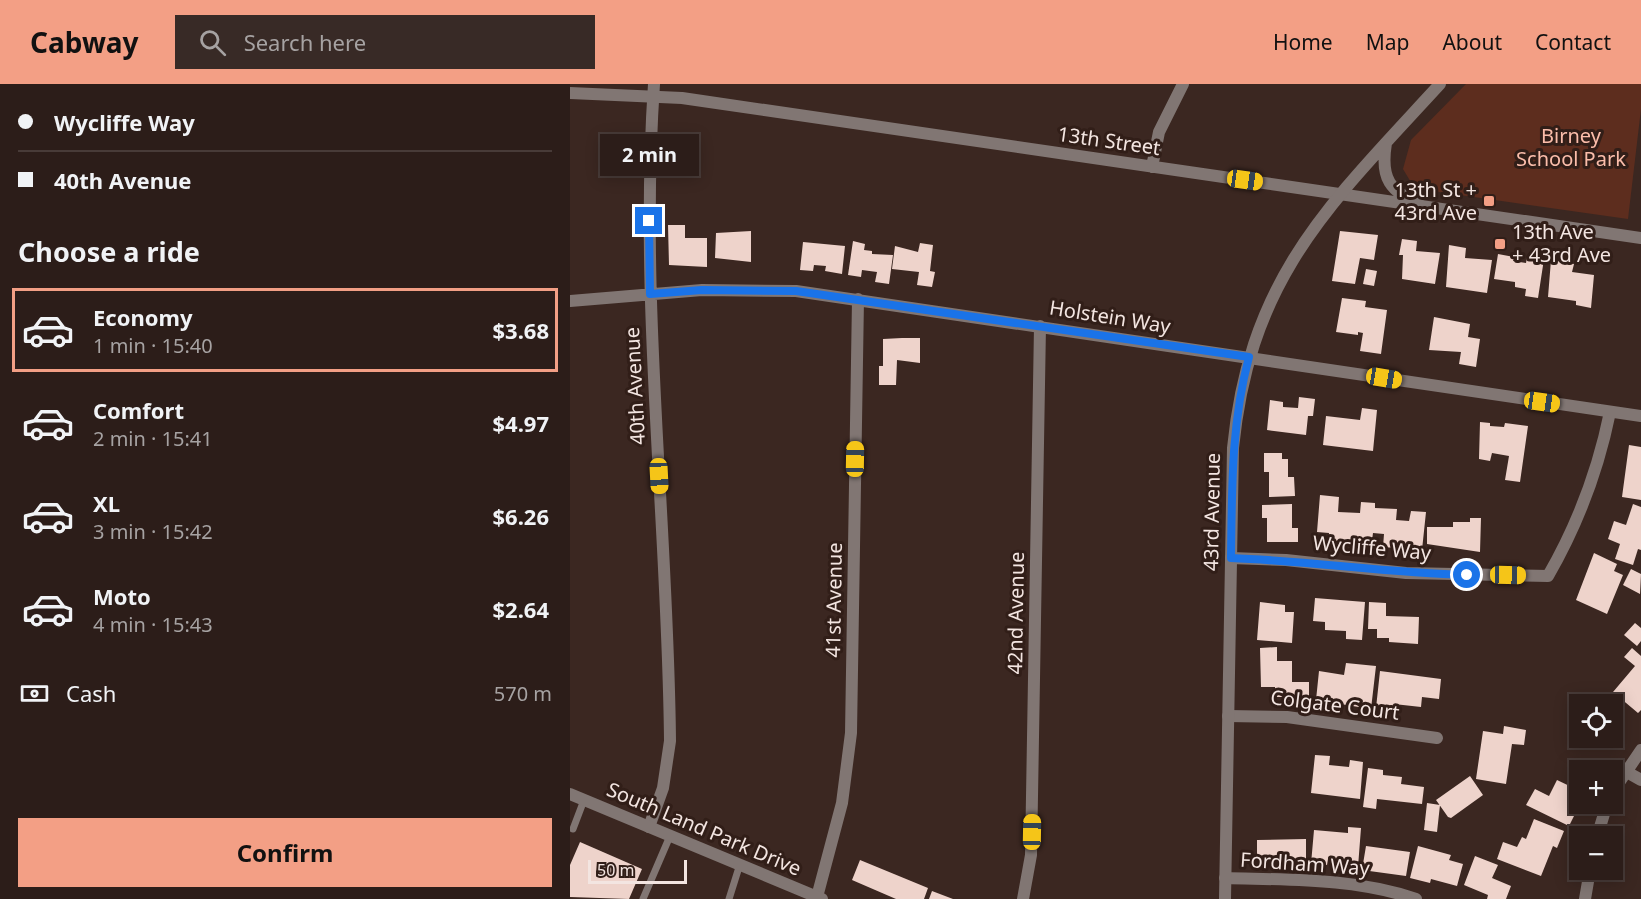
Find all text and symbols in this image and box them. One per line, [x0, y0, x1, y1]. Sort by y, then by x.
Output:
search box [175, 15, 595, 69]
text: Cabway [30, 23, 139, 61]
icon: search [196, 26, 229, 59]
text: Search here [244, 27, 366, 57]
text: Home [1273, 28, 1333, 56]
text: Map [1366, 28, 1409, 56]
text: About [1442, 28, 1502, 56]
text: Contact [1535, 28, 1611, 56]
text: Wycliffe Way [54, 107, 195, 137]
street label: 13th Street [1056, 120, 1162, 161]
park label: Birney School Park [1516, 122, 1626, 172]
callout: 2 min [599, 134, 698, 176]
text: 2 min [622, 141, 677, 168]
text: 40th Avenue [54, 165, 191, 195]
car [1226, 169, 1264, 191]
place label: 13th St + 43rd Ave [1395, 176, 1477, 226]
marker: 13th St + 43rd Ave [1482, 194, 1496, 208]
route end [635, 207, 662, 234]
place label: 13th Ave + 43rd Ave [1512, 218, 1611, 268]
text: Choose a ride [18, 233, 200, 270]
marker: 13th Ave + 43rd Ave [1493, 237, 1507, 251]
street label: Holstein Way [1047, 294, 1173, 340]
text: Economy [93, 302, 192, 332]
icon: car [21, 303, 75, 357]
text: $3.68 [492, 315, 549, 345]
street label: 40th Avenue [618, 326, 651, 446]
text: 1 min · 15:40 [93, 332, 213, 359]
car [1365, 366, 1403, 390]
car [1523, 391, 1561, 413]
text: Comfort [93, 395, 184, 425]
icon: car [21, 396, 75, 450]
text: $4.97 [492, 408, 549, 438]
text: 2 min · 15:41 [93, 425, 213, 452]
car [846, 441, 864, 477]
street label: 43rd Avenue [1197, 453, 1226, 571]
car [649, 458, 669, 494]
text: XL [93, 488, 120, 518]
icon: car [21, 489, 75, 543]
text: $6.26 [492, 501, 549, 531]
text: 3 min · 15:42 [93, 518, 213, 545]
street label: Wycliffe Way [1312, 529, 1433, 566]
street label: 41st Avenue [819, 542, 848, 658]
street label: 42nd Avenue [1001, 551, 1030, 675]
route start [1453, 561, 1480, 588]
car [1490, 566, 1526, 584]
text: Moto [93, 581, 151, 611]
icon: car [21, 582, 75, 636]
text: $2.64 [492, 594, 549, 624]
text: 4 min · 15:43 [93, 611, 213, 638]
icon: cash [18, 677, 51, 710]
text: Cash [66, 678, 116, 708]
text: 570 m [494, 680, 552, 707]
street label: Colgate Court [1269, 683, 1401, 726]
map controls [1569, 694, 1623, 880]
button: locate [1569, 694, 1623, 748]
button: + [1569, 760, 1623, 814]
street label: South Land Park Drive [603, 775, 806, 882]
car [1023, 814, 1041, 850]
button: Confirm [18, 818, 552, 887]
button: − [1569, 826, 1623, 880]
street label: Fordham Way [1239, 846, 1371, 882]
scale bar [588, 857, 687, 884]
text: 50 m [597, 859, 634, 881]

